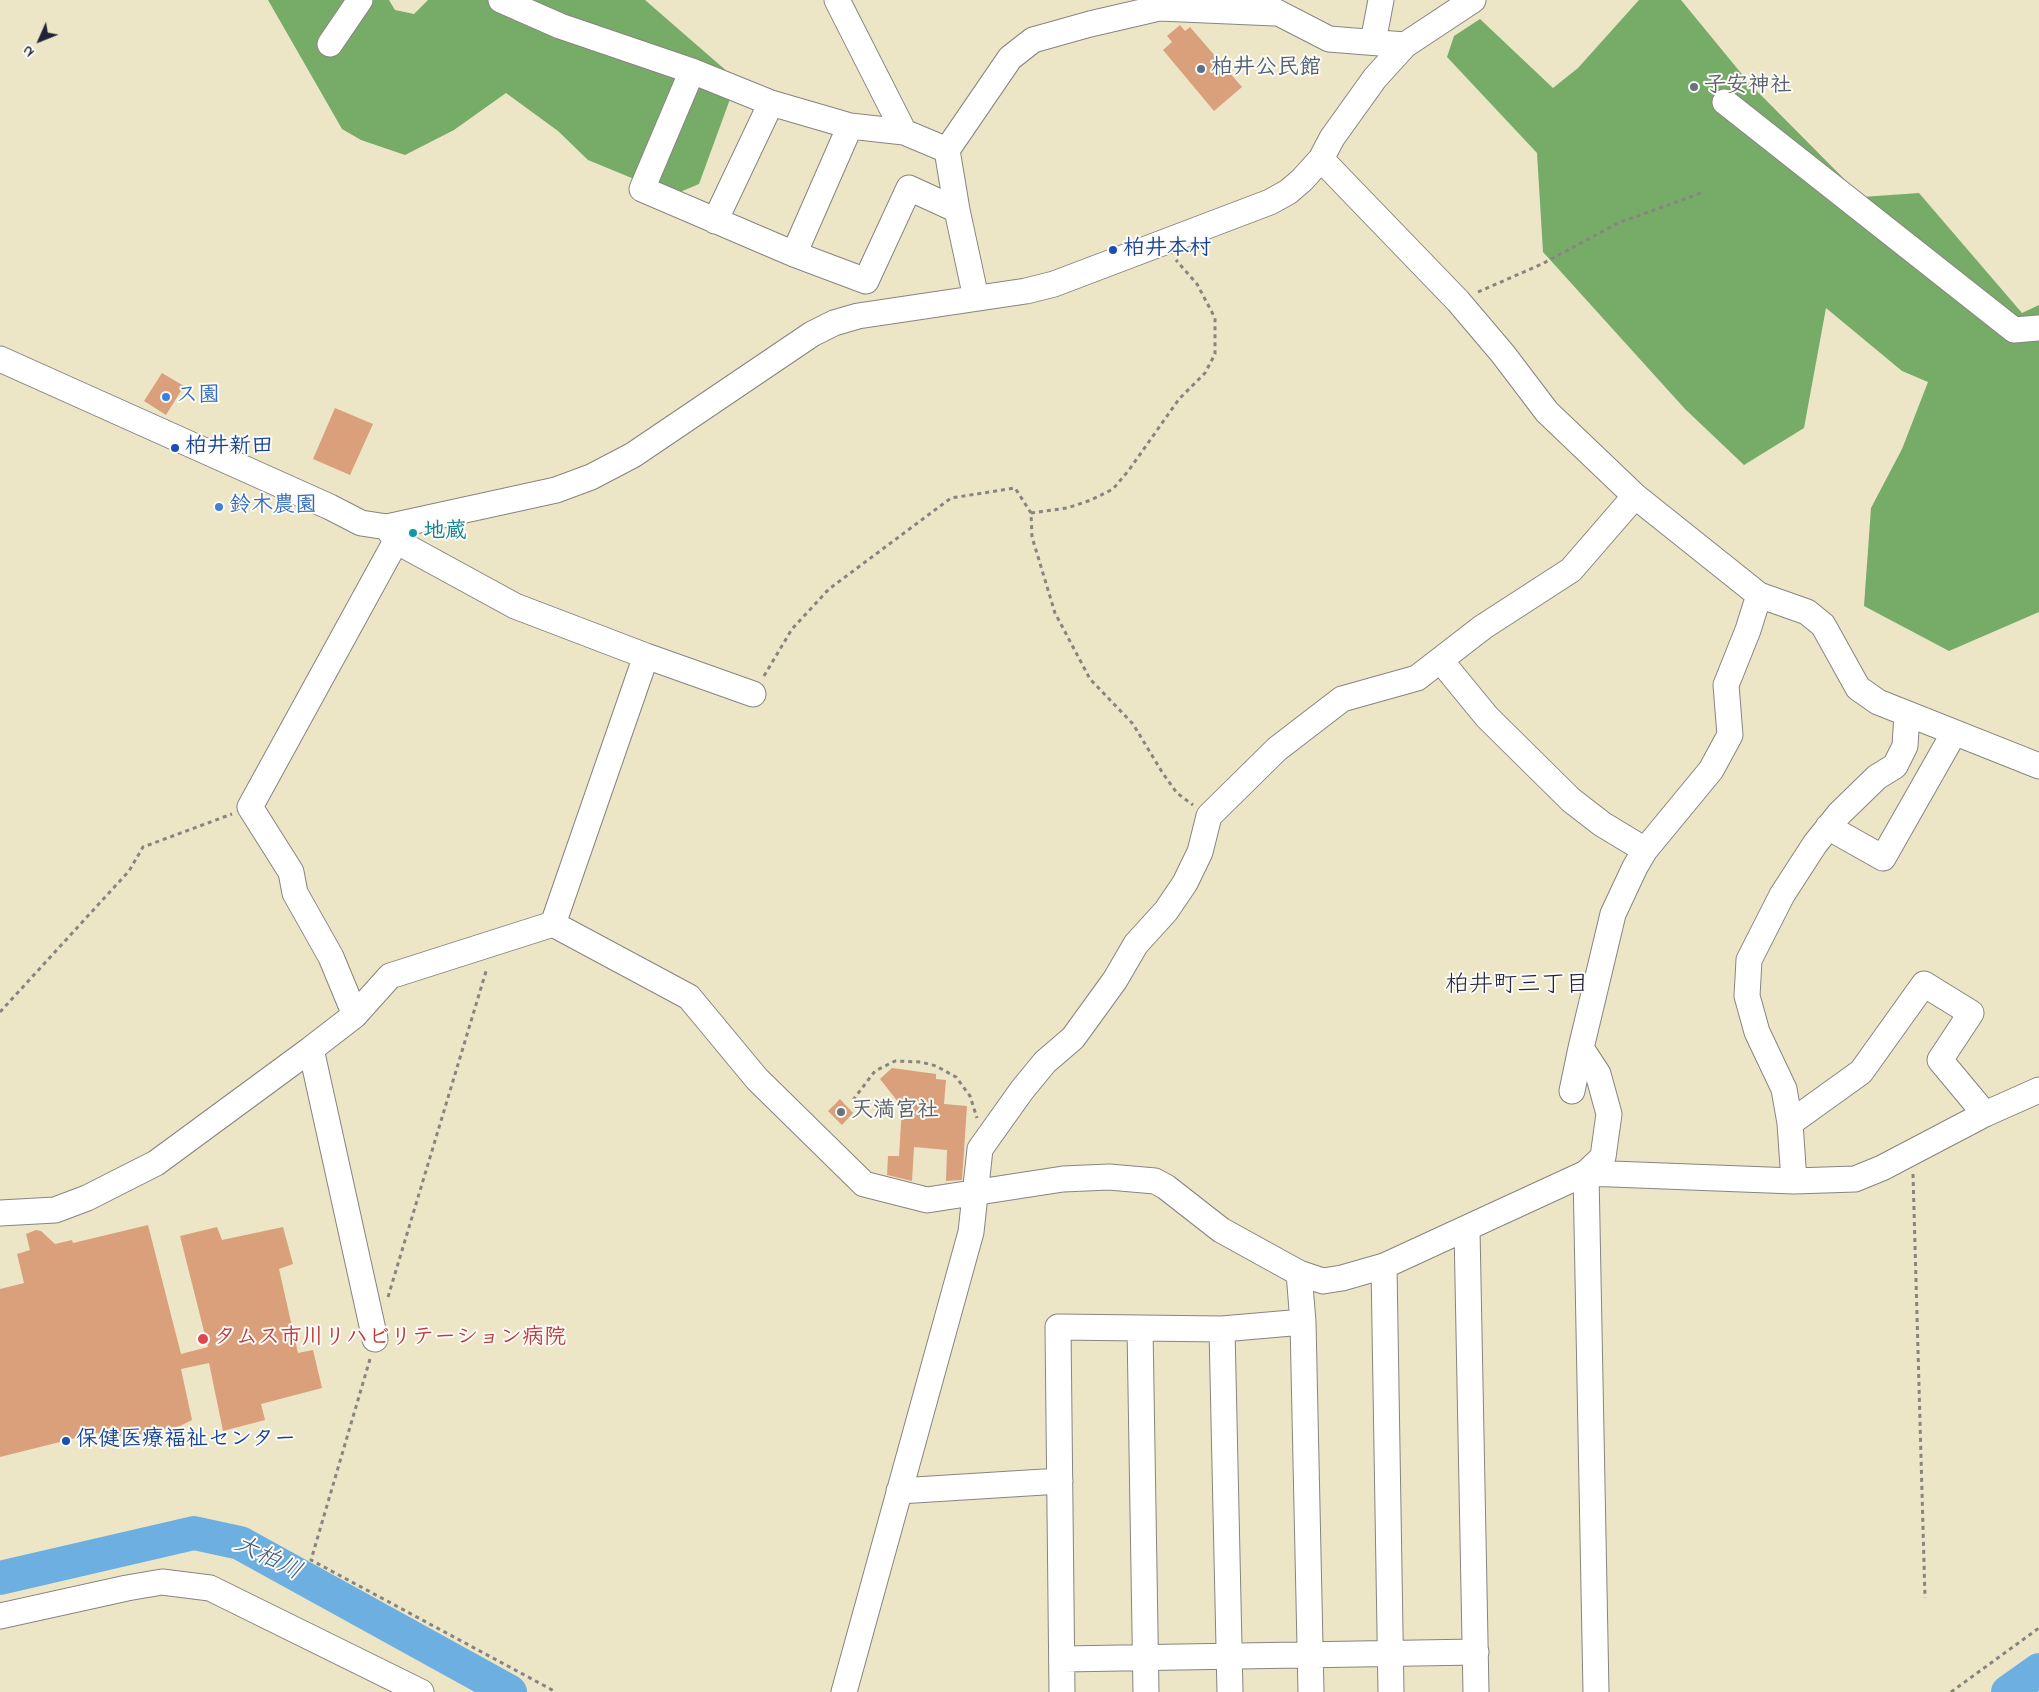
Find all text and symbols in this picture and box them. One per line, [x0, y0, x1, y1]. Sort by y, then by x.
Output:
north arrow [15, 15, 65, 65]
text: N [18, 40, 40, 61]
place label: 柏井公民館 [1211, 56, 1321, 82]
marker: 柏井公民館 [1195, 63, 1207, 75]
place label: 子安神社 [1704, 74, 1792, 100]
marker: 子安神社 [1688, 81, 1700, 93]
place label: 柏井本村 [1123, 237, 1211, 263]
marker: 柏井本村 [1107, 244, 1119, 256]
place label: ス園 [176, 384, 220, 410]
marker: ス園 [160, 391, 172, 403]
place label: 柏井新田 [185, 435, 273, 461]
marker: 柏井新田 [169, 442, 181, 454]
place label: 鈴木農園 [229, 494, 317, 520]
marker: 鈴木農園 [213, 501, 225, 513]
place label: 地蔵 [423, 520, 467, 546]
marker: 地蔵 [407, 527, 419, 539]
district label: 柏井町三丁目 [1445, 973, 1589, 1001]
place label: 天満宮社 [851, 1099, 939, 1125]
marker: 天満宮社 [835, 1106, 847, 1118]
place label: タムス市川リハビリテーション病院 [214, 1326, 566, 1352]
marker: タムス市川リハビリテーション病院 [196, 1332, 210, 1346]
place label: 保健医療福祉センター [76, 1428, 296, 1454]
marker: 保健医療福祉センター [60, 1435, 72, 1447]
water label: 大柏川 [228, 1531, 306, 1589]

